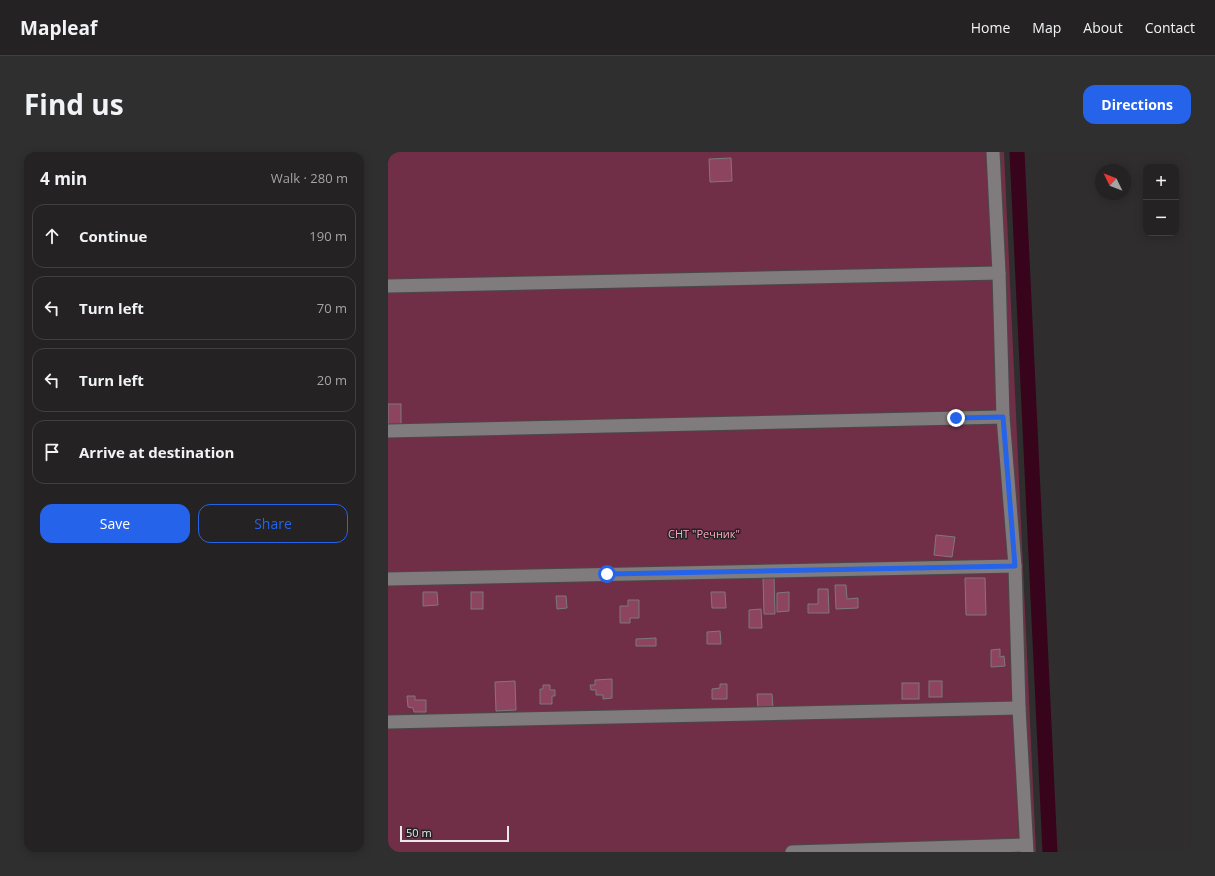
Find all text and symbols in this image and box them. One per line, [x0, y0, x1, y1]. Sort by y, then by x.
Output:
text: Mapleaf [20, 15, 97, 41]
text: Home [971, 18, 1010, 37]
text: Map [1032, 18, 1061, 37]
text: About [1083, 18, 1123, 37]
text: Contact [1145, 18, 1195, 37]
text: Find us [24, 85, 124, 123]
button: Directions [1083, 85, 1191, 124]
north arrow [1095, 164, 1131, 200]
map controls [1143, 164, 1179, 236]
button: + [1143, 164, 1179, 200]
text: 4 min [40, 167, 87, 190]
text: Walk · 280 m [271, 169, 348, 187]
button: − [1143, 200, 1179, 236]
icon: ahead [41, 225, 63, 247]
text: Continue [79, 226, 147, 246]
text: 190 m [309, 227, 347, 245]
icon: left [41, 297, 63, 319]
text: Turn left [79, 298, 144, 318]
text: 70 m [317, 299, 347, 317]
icon: left [41, 369, 63, 391]
text: Turn left [79, 370, 144, 390]
text: 20 m [317, 371, 347, 389]
route end [947, 409, 965, 427]
icon: arrive [41, 441, 63, 463]
text: Arrive at destination [79, 442, 234, 462]
button: Save [40, 504, 190, 543]
button: Share [198, 504, 348, 543]
park label: СНТ "Речник" [668, 526, 740, 541]
route start [598, 565, 616, 583]
scale bar [400, 824, 509, 843]
text: 50 m [406, 825, 432, 840]

